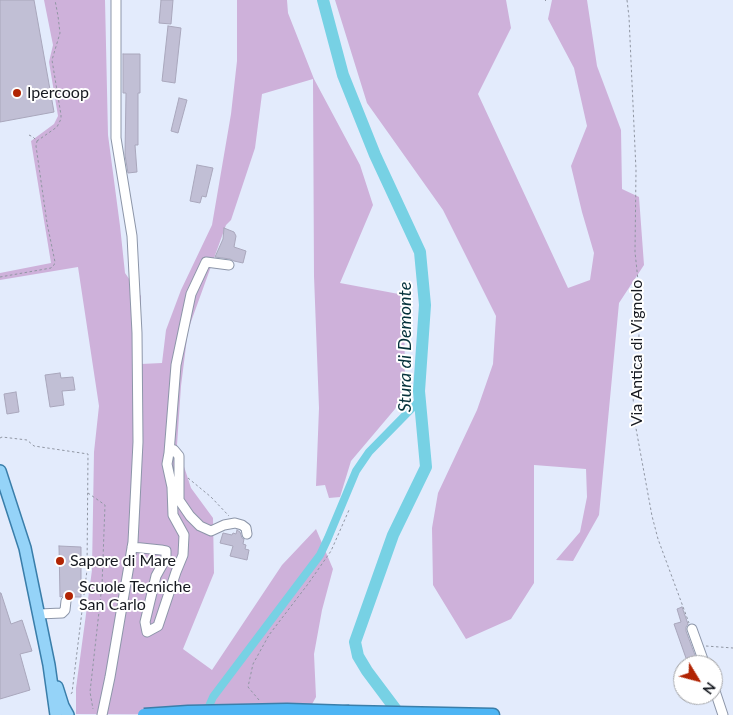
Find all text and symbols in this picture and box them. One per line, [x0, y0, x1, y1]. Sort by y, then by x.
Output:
place label: Ipercoop [27, 83, 89, 103]
marker: Ipercoop [11, 87, 23, 99]
street label: Via Antica di Vignolo [627, 280, 647, 426]
water label: Stura di Demonte [394, 282, 416, 412]
place label: Sapore di Mare [70, 551, 176, 571]
marker: Sapore di Mare [54, 555, 66, 567]
place label: Scuole Tecniche San Carlo [79, 577, 191, 615]
marker: Scuole Tecniche San Carlo [63, 590, 75, 602]
north arrow [673, 655, 723, 705]
text: N [700, 679, 720, 698]

